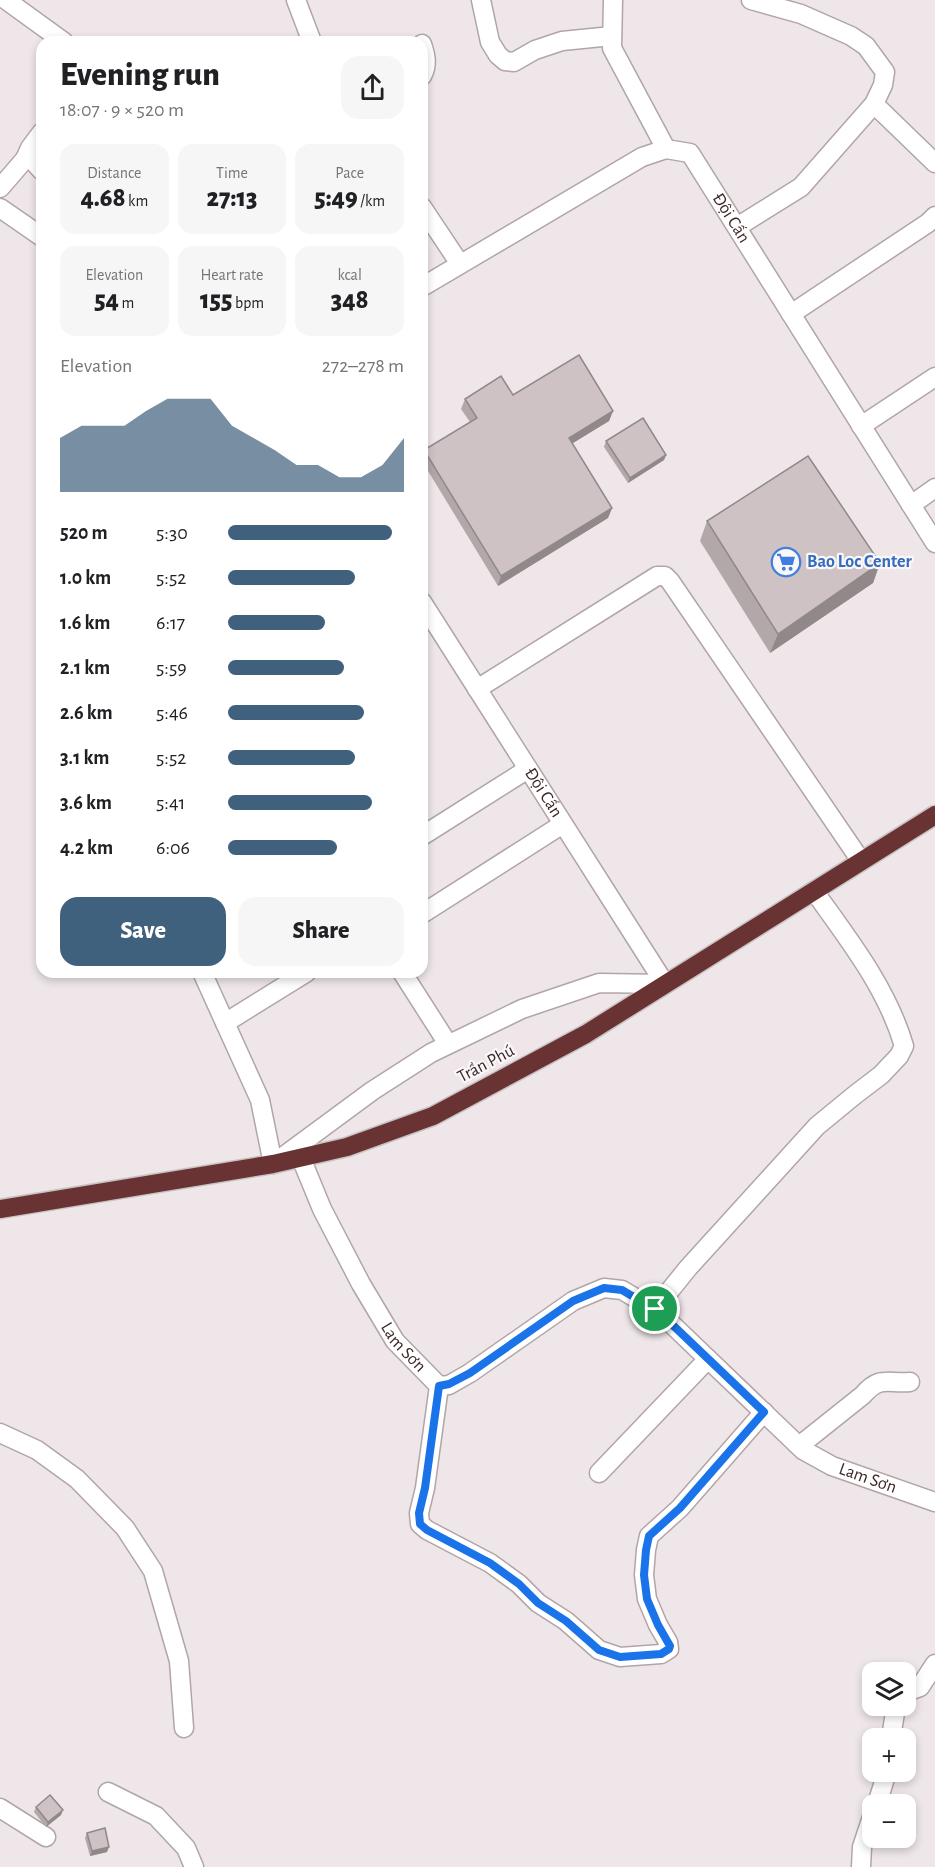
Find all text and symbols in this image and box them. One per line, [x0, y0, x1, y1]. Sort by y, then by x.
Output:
button: share [341, 56, 404, 119]
text: Evening run [60, 59, 220, 92]
text: 18:07 · 9 × 520 m [60, 100, 184, 120]
text: Distance [87, 165, 141, 181]
text: Time [216, 165, 248, 181]
text: Pace [335, 165, 364, 181]
text: 4.68 [80, 185, 125, 211]
text: 27:13 [207, 185, 257, 211]
text: 5:49 [314, 185, 358, 211]
street label: Đội Cấn [709, 190, 753, 246]
text: km [125, 193, 148, 209]
text: /km [358, 193, 385, 209]
text: Elevation [85, 267, 143, 283]
text: Heart rate [201, 267, 263, 283]
text: kcal [337, 267, 362, 283]
text: 54 [94, 287, 119, 313]
text: 155 [200, 287, 232, 313]
text: 348 [331, 287, 369, 313]
text: m [119, 295, 134, 311]
text: bpm [232, 295, 264, 311]
text: Elevation [60, 356, 132, 376]
text: 272–278 m [322, 356, 404, 376]
text: 520 m [60, 523, 108, 543]
text: 5:30 [156, 523, 188, 543]
supermarket icon: Bao Loc Center [770, 546, 802, 578]
place label: Bao Loc Center [807, 553, 912, 571]
text: 1.0 km [60, 568, 111, 588]
text: 5:52 [156, 568, 186, 588]
text: 1.6 km [60, 613, 111, 633]
text: 6:17 [156, 613, 185, 633]
text: 2.1 km [60, 658, 110, 678]
text: 5:59 [156, 658, 187, 678]
text: 2.6 km [60, 703, 113, 723]
text: 5:46 [156, 703, 188, 723]
text: 3.1 km [60, 748, 109, 768]
text: 5:52 [156, 748, 186, 768]
street label: Đội Cấn [521, 765, 566, 821]
text: 3.6 km [60, 793, 112, 813]
text: 5:41 [156, 793, 185, 813]
text: 4.2 km [60, 838, 113, 858]
text: 6:06 [156, 838, 190, 858]
button: Save [60, 897, 226, 966]
button: Share [238, 897, 404, 966]
street label: Trần Phú [454, 1041, 517, 1086]
pin [629, 1283, 680, 1334]
icon: arrive [638, 1292, 671, 1325]
street label: Lam Sơn [377, 1319, 429, 1376]
street label: Lam Sơn [836, 1460, 899, 1497]
map controls [862, 1662, 916, 1848]
button: layers [862, 1662, 916, 1716]
button: + [862, 1728, 916, 1782]
button: − [862, 1794, 916, 1848]

